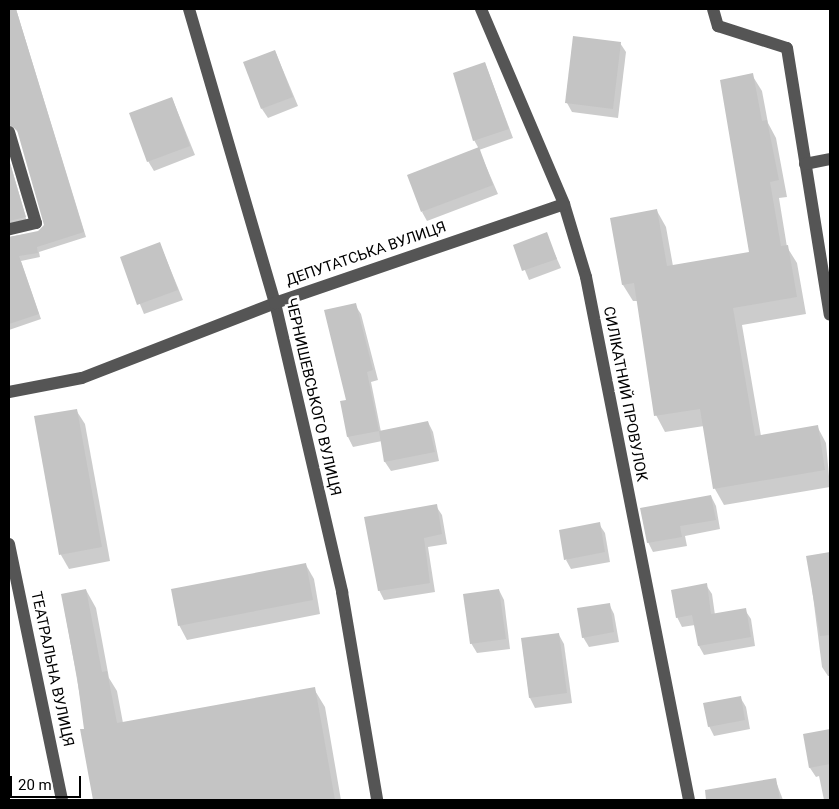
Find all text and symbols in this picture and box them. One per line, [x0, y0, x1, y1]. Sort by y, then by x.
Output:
street label: ДЕПУТАТСЬКА ВУЛИЦЯ [283, 218, 449, 290]
street label: ЧЕРНИШЕВСЬКОГО ВУЛИЦЯ [281, 296, 345, 498]
street label: СИЛІКАТНИЙ ПРОВУЛОК [599, 305, 651, 483]
street label: ТЕАТРАЛЬНА ВУЛИЦЯ [27, 590, 77, 748]
scale bar [12, 766, 84, 798]
text: 20 m [18, 776, 52, 794]

